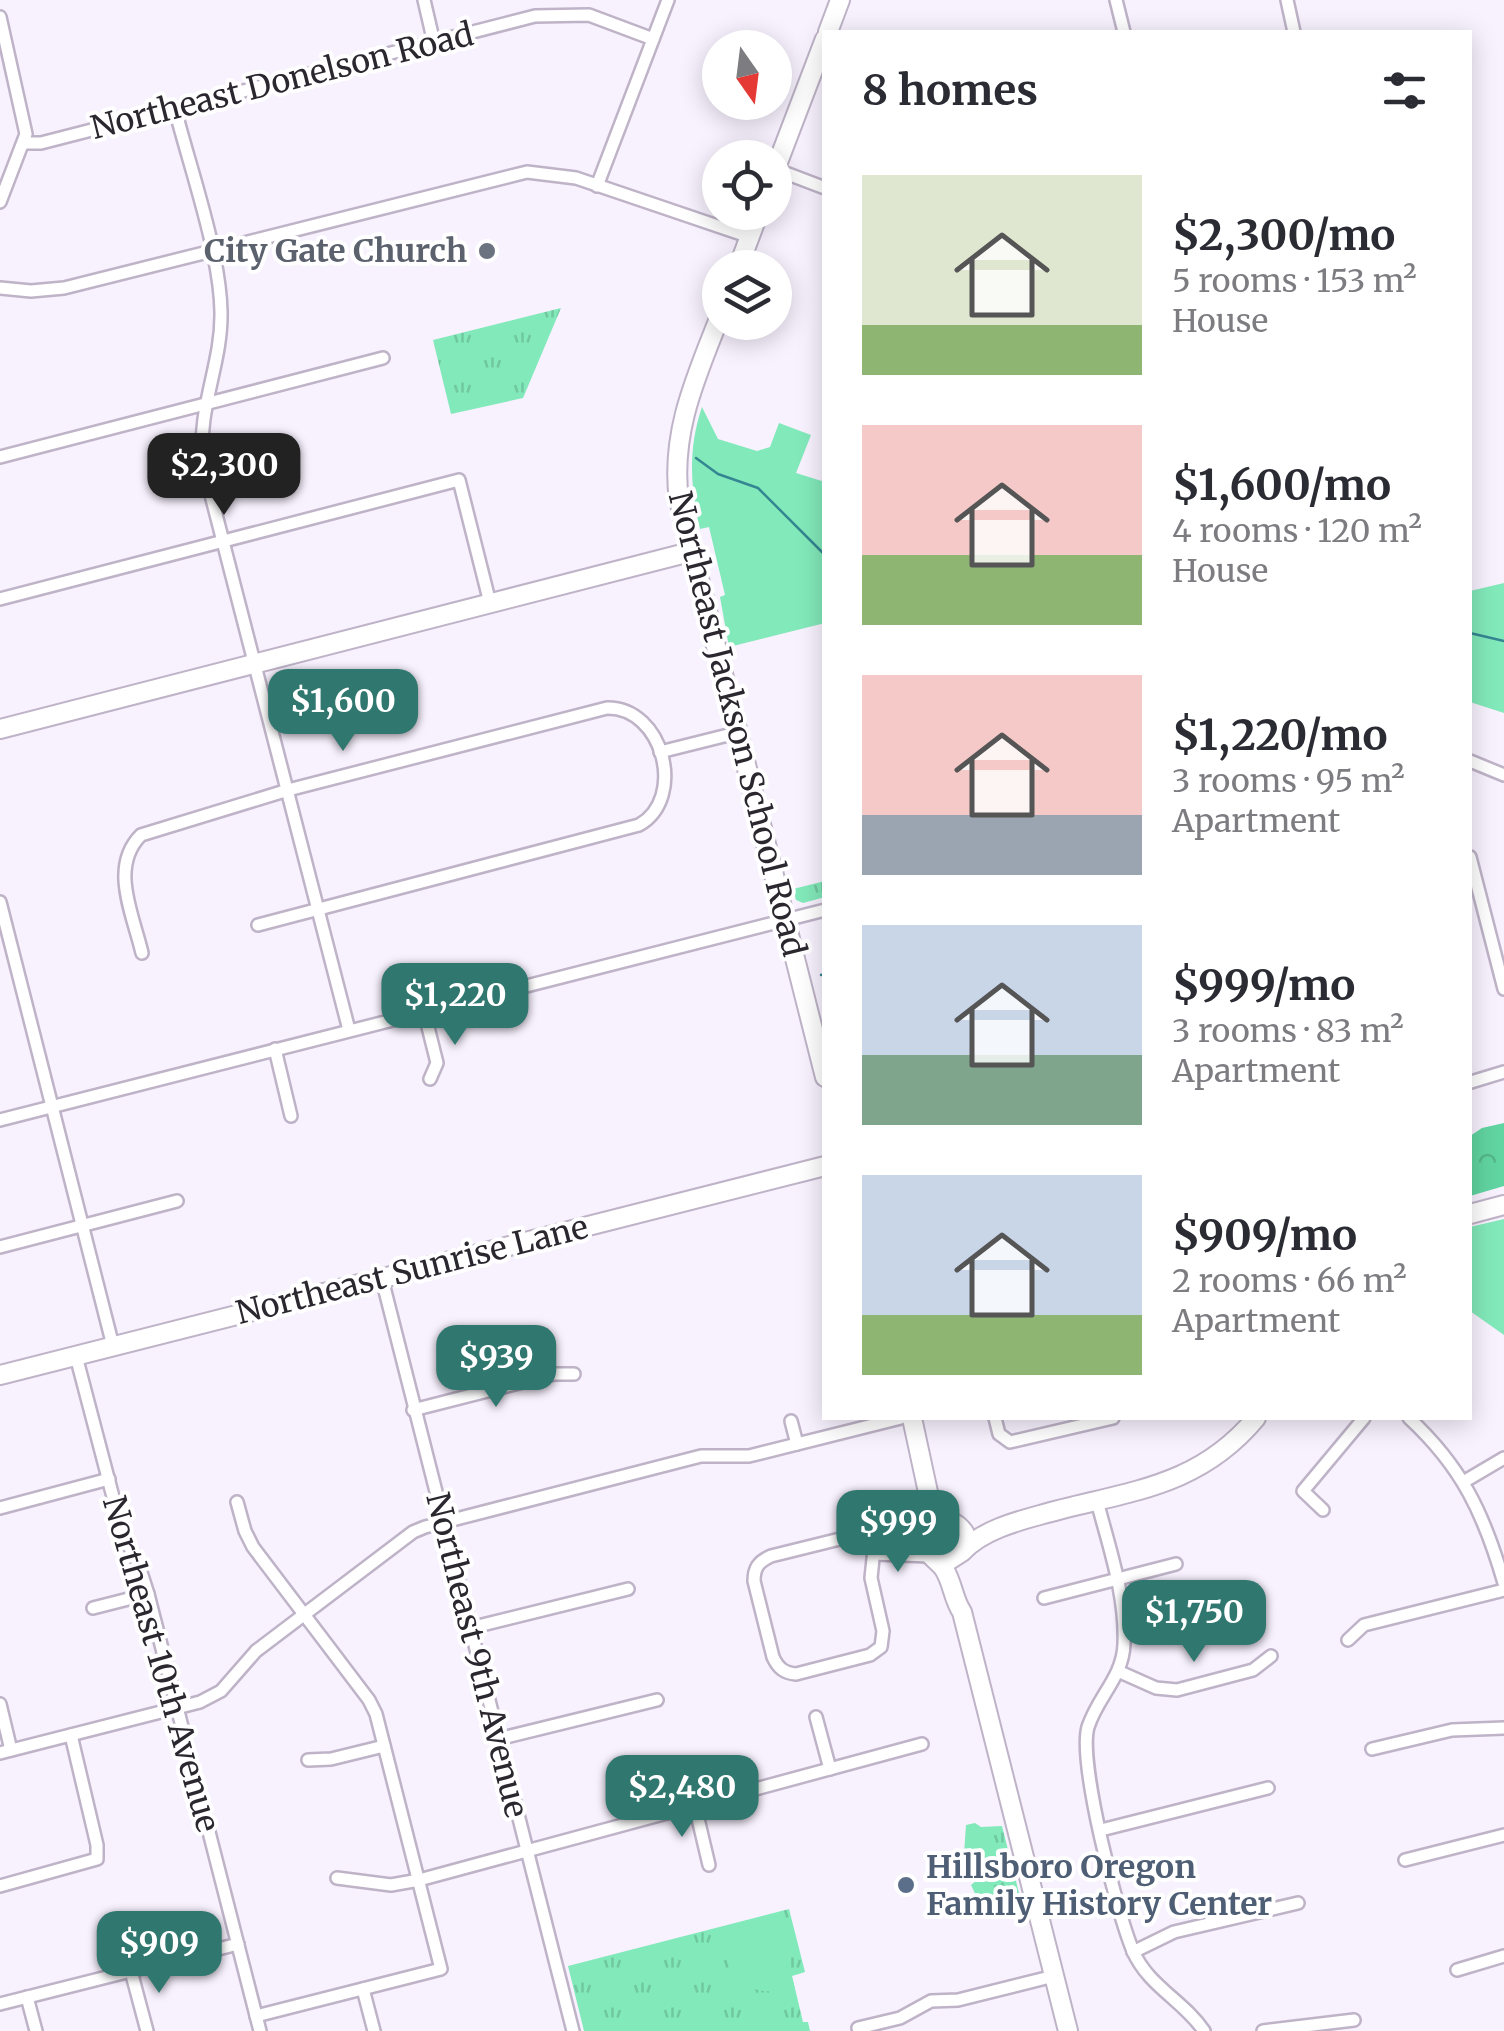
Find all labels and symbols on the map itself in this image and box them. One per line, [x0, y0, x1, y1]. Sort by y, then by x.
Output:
street label: Northeast Donelson Road [87, 14, 477, 148]
north arrow [702, 30, 792, 120]
place label: City Gate Church [204, 231, 467, 271]
marker: City Gate Church [476, 240, 498, 262]
pin: $2,300 [143, 433, 305, 518]
street label: Northeast Jackson School Road [660, 488, 814, 960]
pin: $1,600 [262, 669, 424, 754]
pin: $1,220 [374, 963, 536, 1048]
street label: Northeast Sunrise Lane [232, 1207, 592, 1333]
pin: $939 [437, 1325, 555, 1410]
street label: Northeast 9th Avenue [417, 1488, 537, 1822]
pin: $999 [839, 1490, 957, 1575]
street label: Northeast 10th Avenue [94, 1491, 228, 1837]
pin: $1,750 [1113, 1580, 1275, 1665]
pin: $2,480 [601, 1755, 763, 1840]
place label: Hillsboro Oregon Family History Center [926, 1847, 1272, 1924]
marker: Hillsboro Oregon Family History Center [895, 1874, 917, 1896]
pin: $909 [100, 1911, 218, 1996]

